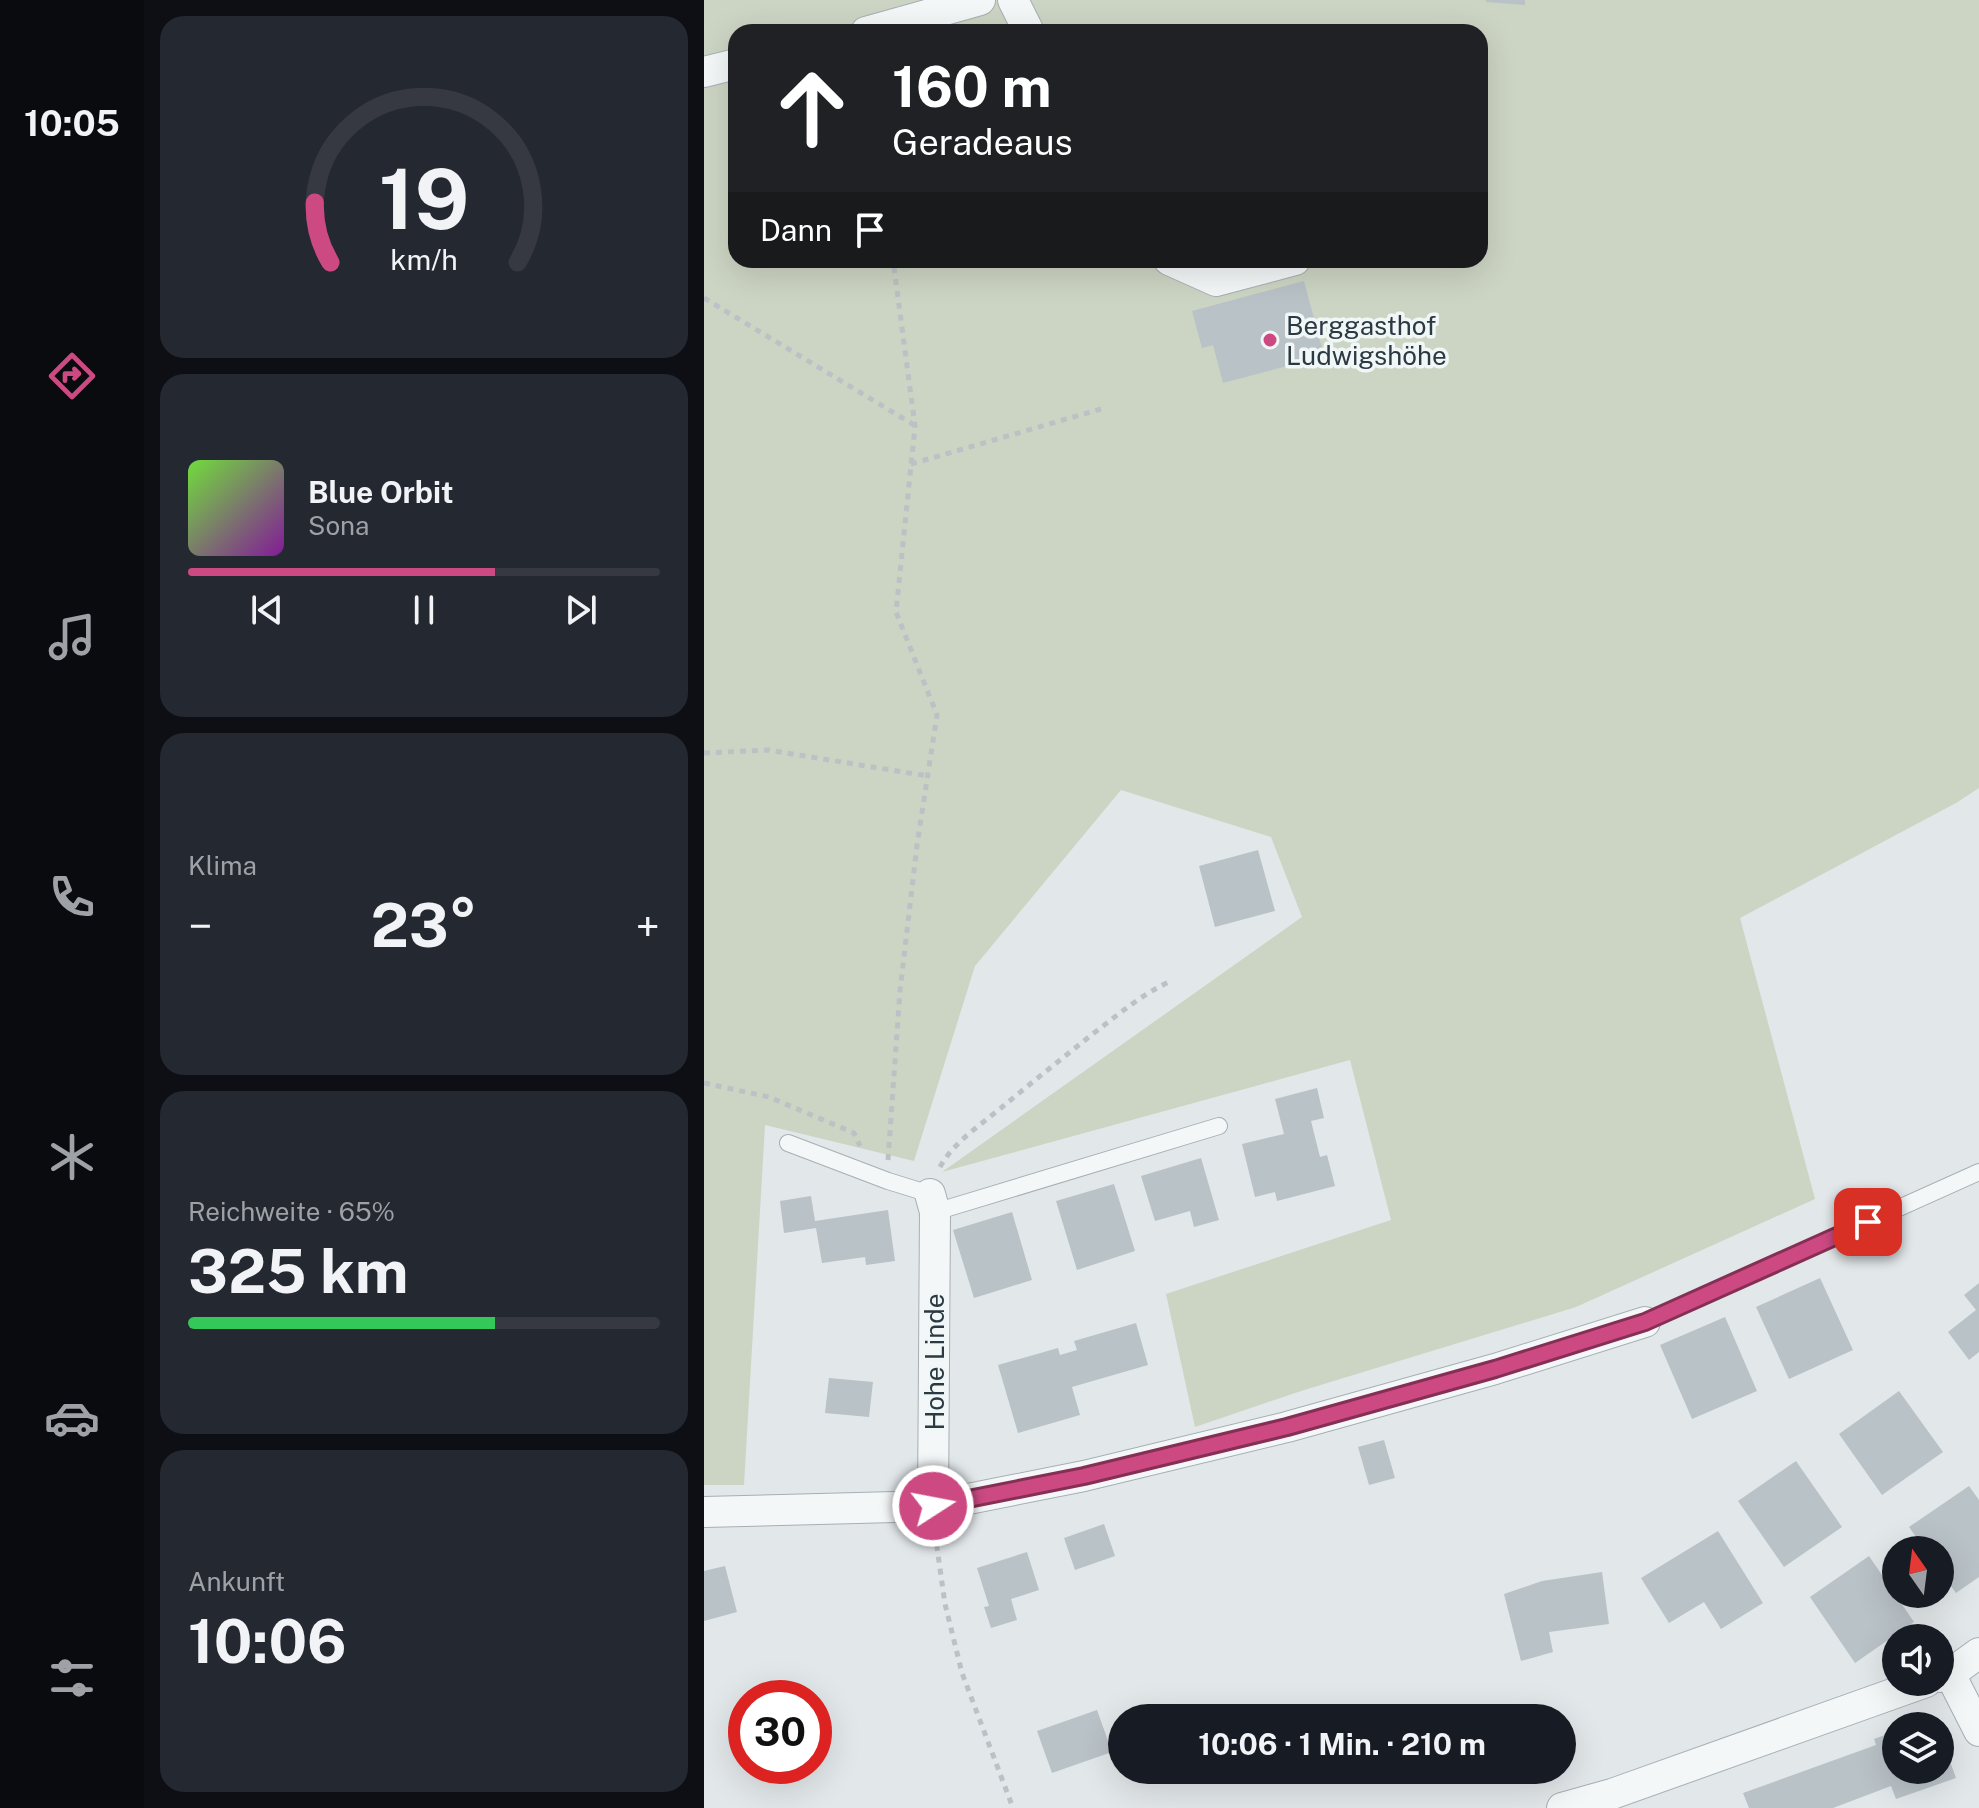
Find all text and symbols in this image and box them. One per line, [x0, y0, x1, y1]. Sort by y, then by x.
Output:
text: 160 m [892, 54, 1052, 120]
icon: ahead [760, 56, 864, 160]
text: 10:05 [24, 102, 120, 144]
text: Geradeaus [892, 121, 1073, 163]
text: 19 [379, 150, 469, 248]
icon: arrive [848, 208, 892, 252]
text: Dann [760, 212, 832, 248]
text: km/h [390, 243, 458, 276]
place label: Berggasthof Ludwigshöhe [1286, 310, 1447, 371]
marker: Berggasthof Ludwigshöhe [1261, 331, 1279, 349]
icon: directions [44, 348, 100, 404]
text: Blue Orbit [308, 474, 454, 510]
text: Sona [308, 510, 369, 541]
icon: previous [245, 588, 289, 632]
icon: pause [402, 588, 446, 632]
icon: next [559, 588, 603, 632]
icon: music [44, 609, 100, 665]
text: Klima [188, 850, 257, 881]
icon: phone [44, 869, 100, 925]
text: 23° [371, 890, 477, 961]
text: − [188, 900, 212, 952]
text: + [636, 900, 660, 952]
icon: climate [44, 1129, 100, 1185]
pin [1834, 1188, 1902, 1256]
text: Reichweite · 65% [188, 1196, 395, 1227]
icon: arrive [1846, 1200, 1890, 1244]
text: 325 km [188, 1236, 409, 1307]
street label: Hohe Linde [919, 1293, 950, 1431]
icon: car [44, 1390, 100, 1446]
position arrow [891, 1464, 975, 1548]
north arrow [1882, 1536, 1954, 1608]
map controls [1882, 1536, 1954, 1784]
text: Ankunft [188, 1566, 285, 1597]
text: 10:06 [188, 1606, 347, 1677]
button: sound [1882, 1624, 1954, 1696]
icon: filters [44, 1650, 100, 1706]
speed limit sign: 30 [728, 1680, 832, 1784]
button: layers [1882, 1712, 1954, 1784]
text: 10:06 · 1 Min. · 210 m [1198, 1726, 1486, 1762]

